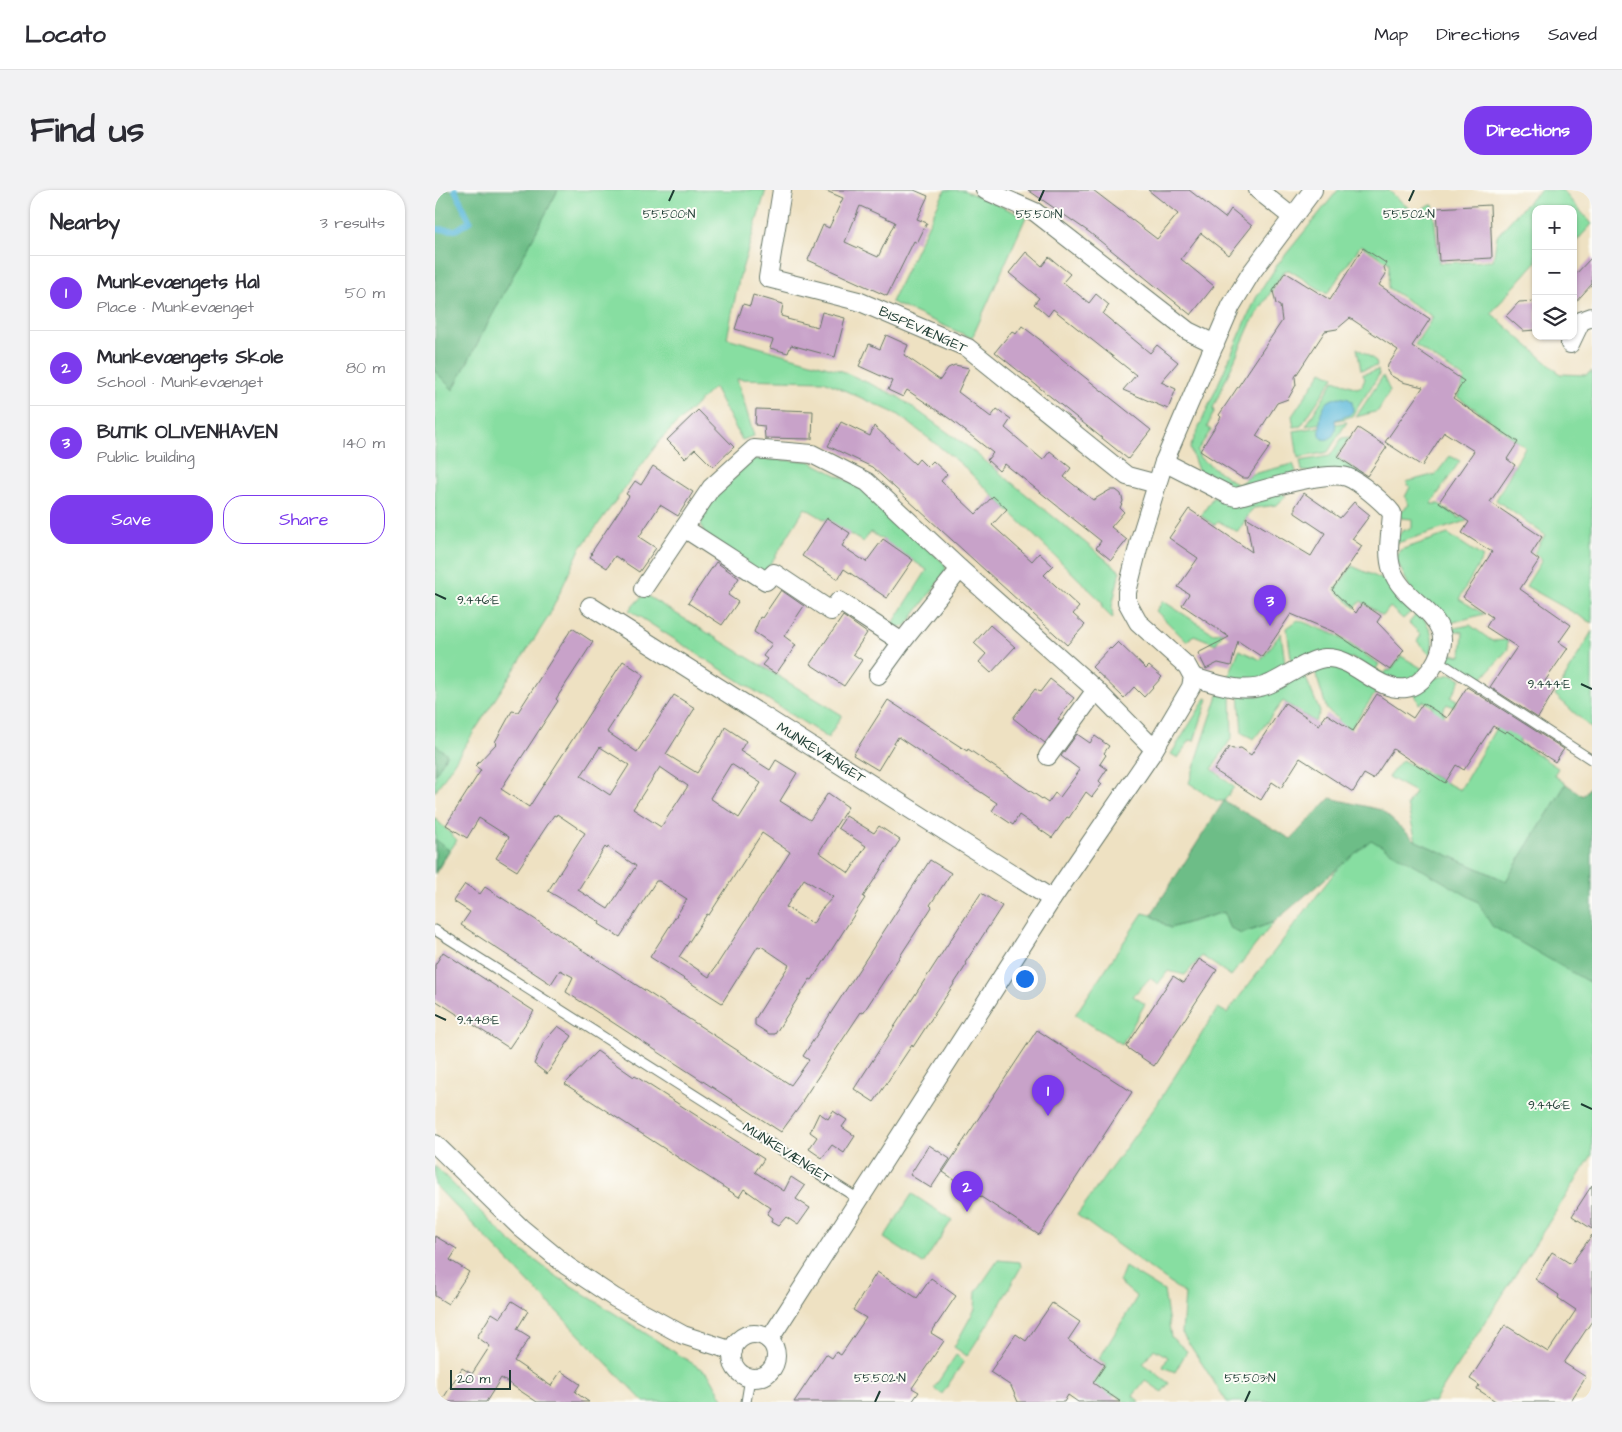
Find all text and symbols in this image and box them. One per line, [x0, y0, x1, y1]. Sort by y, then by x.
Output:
text: Locato [25, 18, 106, 52]
text: Map [1374, 22, 1408, 47]
text: Directions [1436, 22, 1520, 47]
text: Saved [1548, 22, 1597, 47]
text: Find us [30, 106, 144, 155]
button: Directions [1464, 106, 1592, 155]
map controls [1532, 205, 1577, 340]
button: + [1532, 205, 1577, 250]
text: 55.500°N [643, 206, 696, 223]
text: 55.501°N [1016, 206, 1063, 223]
text: 55.502°N [1383, 206, 1435, 223]
text: Nearby [50, 208, 120, 237]
text: 3 results [320, 212, 385, 234]
button: − [1532, 250, 1577, 295]
text: Munkevængets Hal [97, 269, 260, 296]
text: 1 [65, 282, 67, 304]
text: 50 m [345, 282, 385, 304]
button: layers [1532, 295, 1577, 340]
text: Place · Munkevænget [97, 296, 254, 318]
street label: BISPEVÆNGET [876, 302, 971, 359]
text: Munkevængets Skole [97, 344, 283, 371]
text: 2 [61, 357, 71, 379]
text: 80 m [346, 357, 385, 379]
text: School · Munkevænget [97, 371, 263, 393]
text: BUTIK OLIVENHAVEN [97, 419, 278, 446]
text: 3 [62, 432, 70, 454]
text: 140 m [343, 432, 385, 454]
text: Public building [97, 446, 195, 468]
button: Save [50, 495, 213, 544]
button: Share [223, 495, 385, 544]
pin: 3 [1254, 585, 1286, 626]
text: 9.446°E [457, 592, 499, 609]
text: 9.444°E [1528, 676, 1570, 693]
street label: MUNKEVÆNGET [773, 718, 870, 789]
your location [1012, 966, 1038, 992]
text: 9.448°E [457, 1012, 499, 1029]
pin: 1 [1032, 1075, 1064, 1116]
text: 9.446°E [1528, 1097, 1570, 1114]
street label: MUNKEVÆNGET [739, 1118, 836, 1189]
pin: 2 [951, 1171, 983, 1212]
scale bar [450, 1367, 511, 1390]
text: 20 m [457, 1369, 490, 1389]
text: 55.502°N [854, 1370, 906, 1387]
text: 55.503°N [1224, 1370, 1276, 1387]

